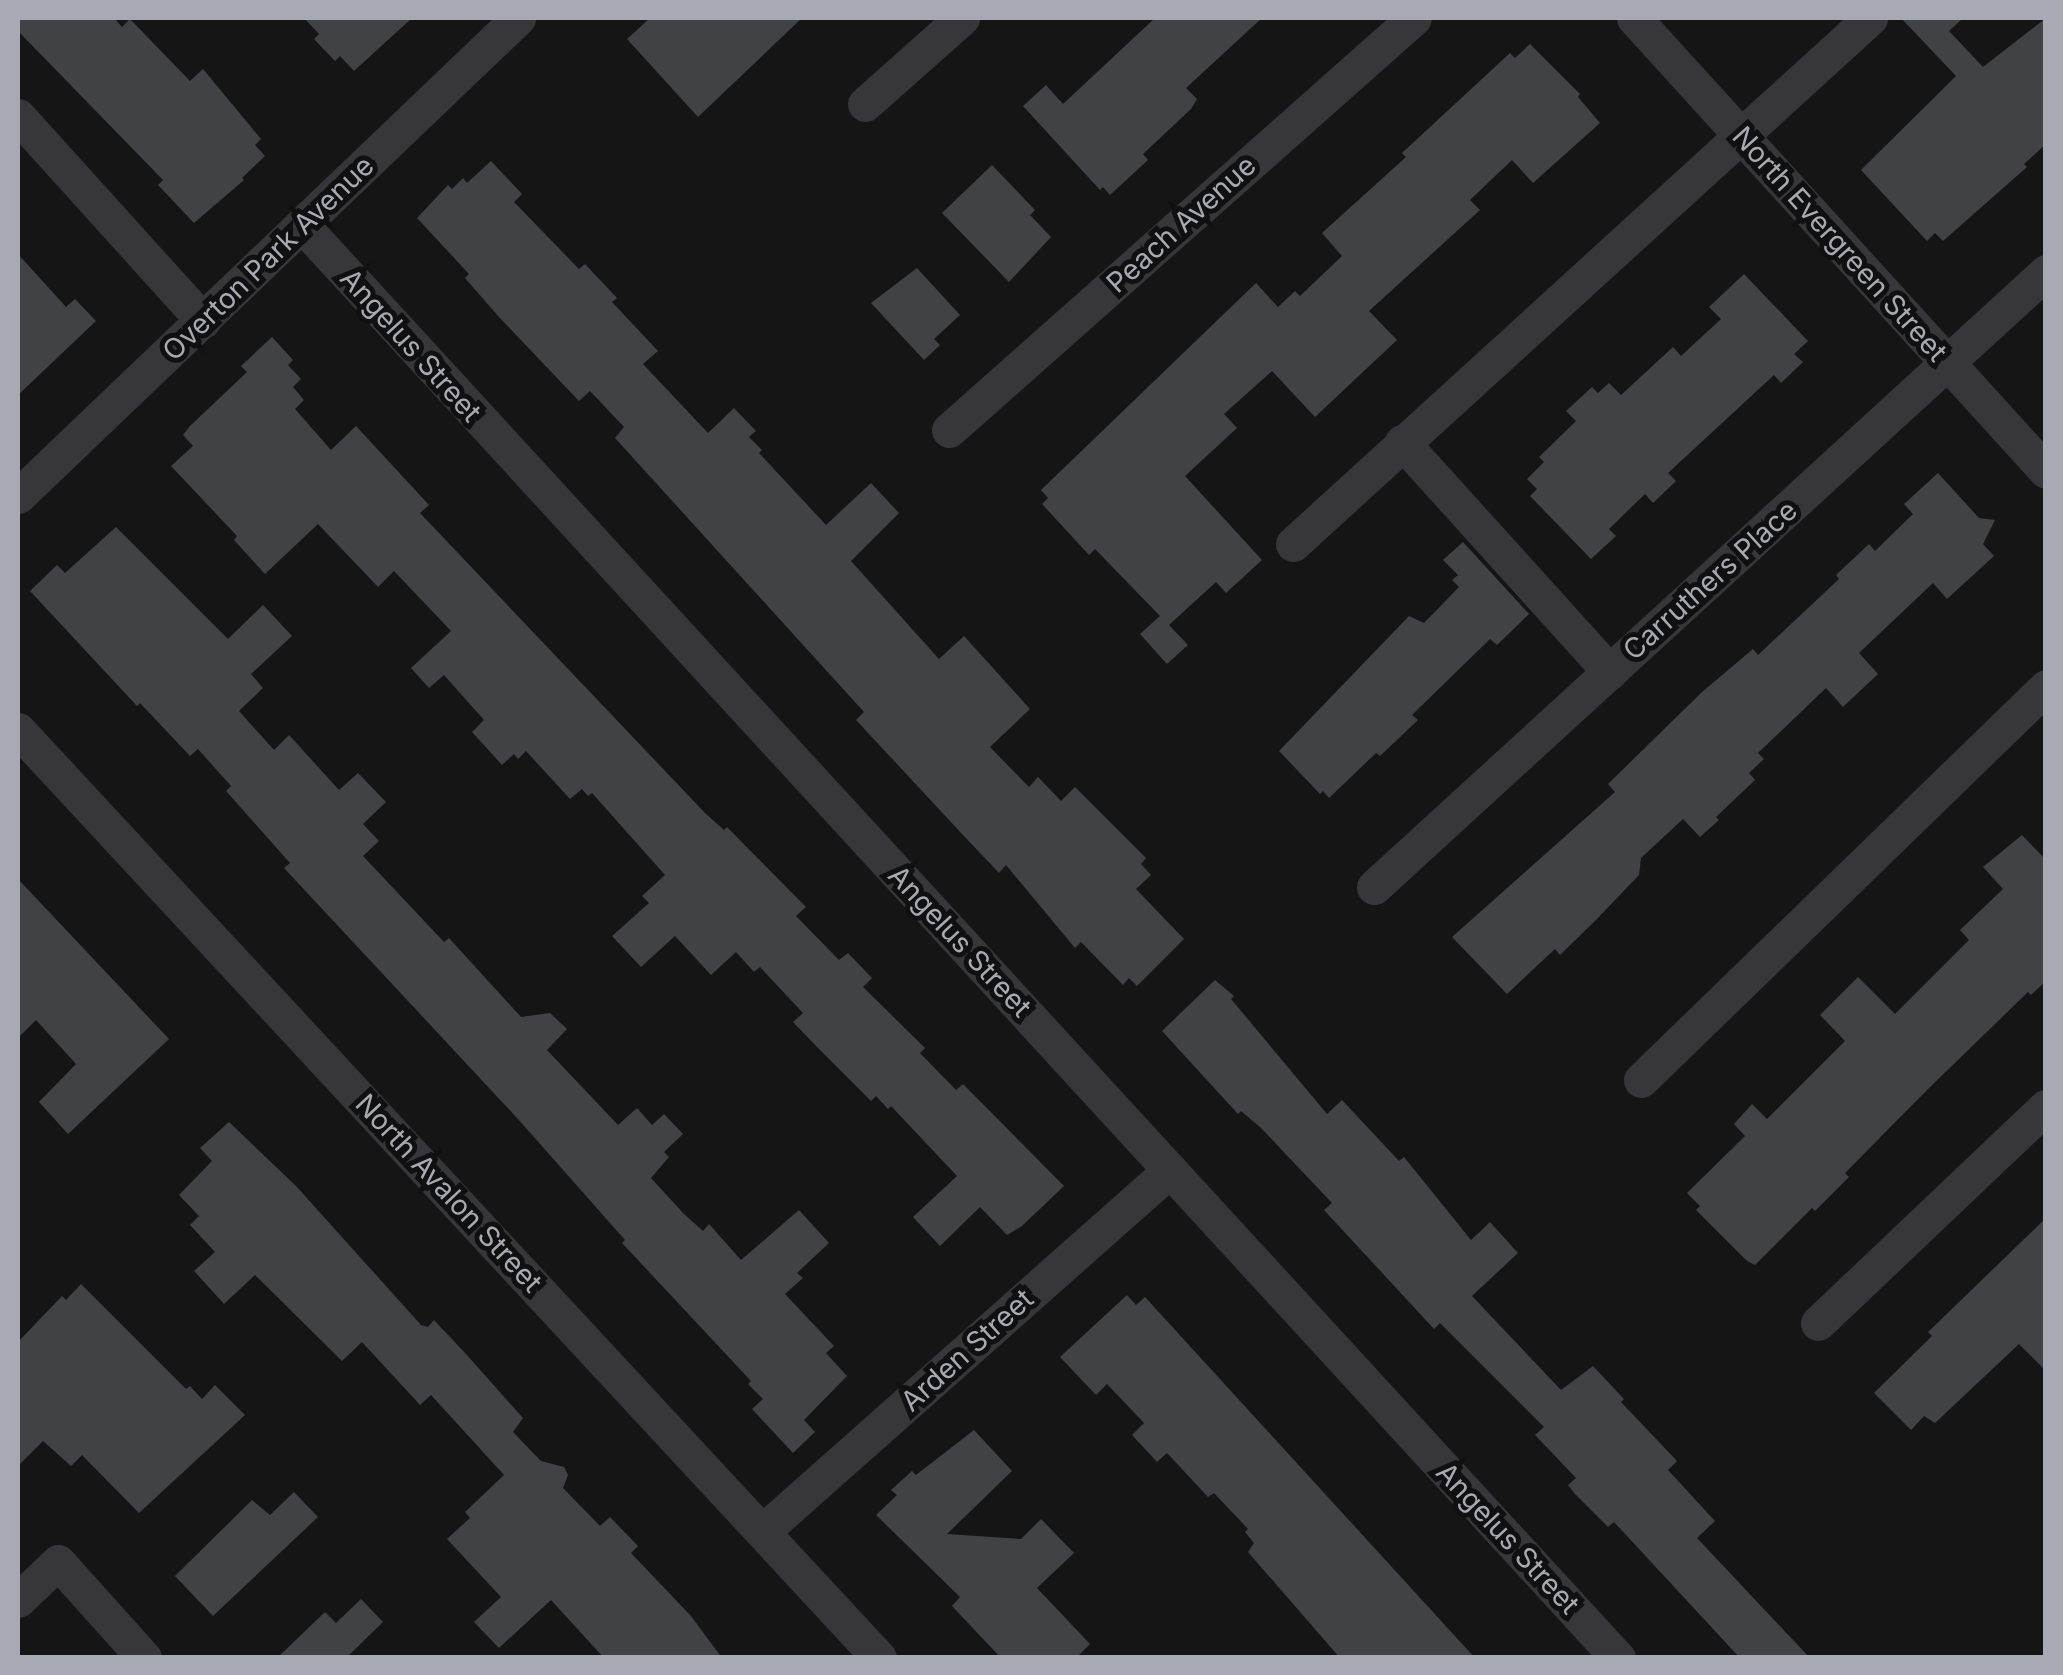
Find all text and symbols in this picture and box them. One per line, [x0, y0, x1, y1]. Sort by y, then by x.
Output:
street label: North Evergreen Street [1726, 120, 1954, 368]
street label: Peach Avenue [1100, 148, 1262, 300]
street label: Overton Park Avenue [156, 149, 380, 367]
street label: Angelus Street [333, 262, 489, 428]
street label: Carruthers Place [1616, 493, 1804, 667]
street label: Angelus Street [881, 858, 1039, 1024]
street label: North Avalon Street [349, 1087, 549, 1299]
street label: Arden Street [894, 1282, 1040, 1418]
street label: Angelus Street [1429, 1455, 1587, 1621]

